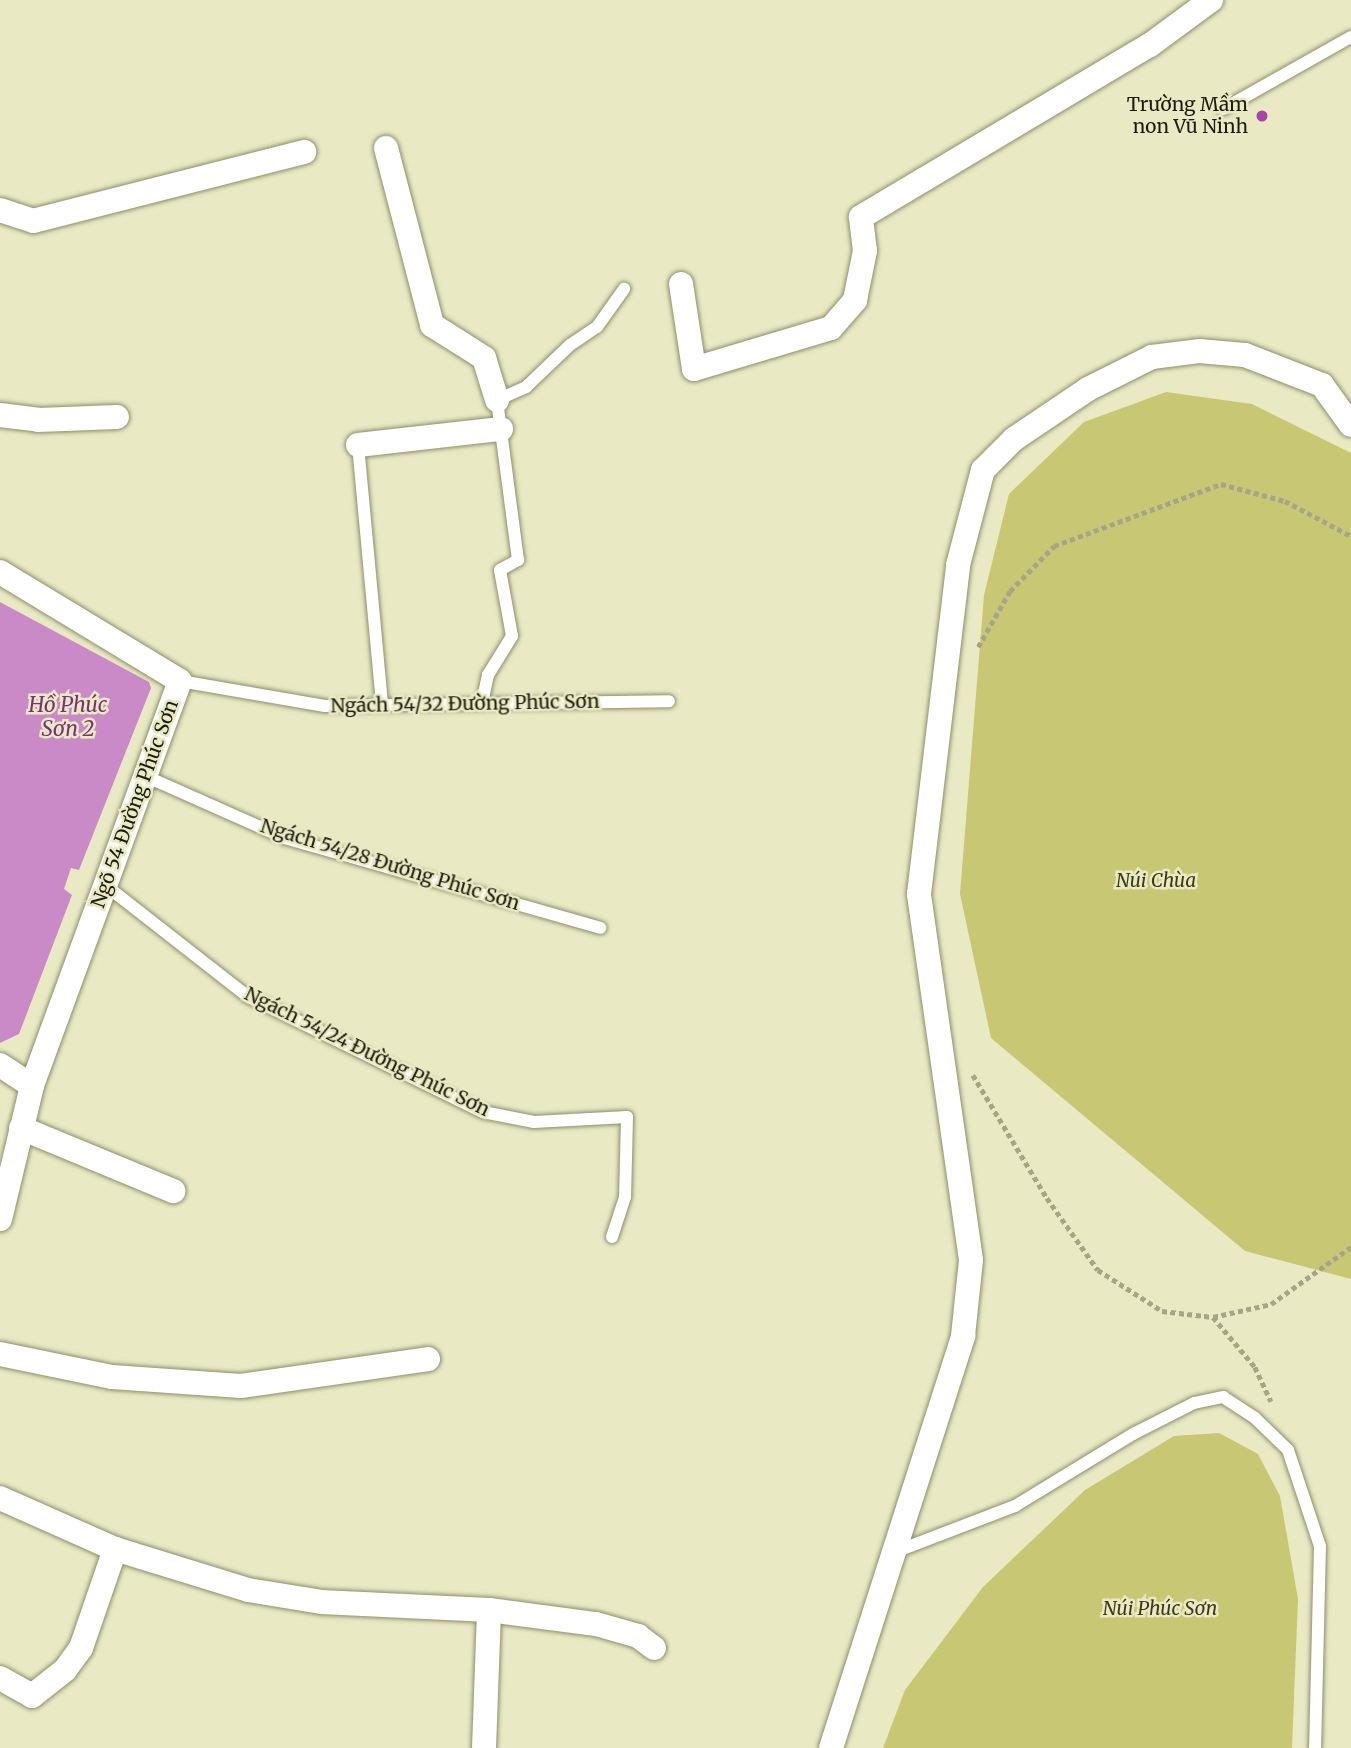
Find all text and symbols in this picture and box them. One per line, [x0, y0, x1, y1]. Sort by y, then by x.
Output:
place label: Trường Mầm non Vũ Ninh [1127, 94, 1248, 138]
marker: Trường Mầm non Vũ Ninh [1254, 108, 1270, 124]
street label: Ngách 54/32 Đường Phúc Sơn [330, 690, 600, 718]
water label: Hồ Phúc Sơn 2 [29, 692, 107, 742]
street label: Ngõ 54 Đường Phúc Sơn [87, 697, 183, 911]
street label: Ngách 54/28 Đường Phúc Sơn [258, 815, 522, 915]
park label: Núi Chùa [1116, 870, 1196, 892]
street label: Ngách 54/24 Đường Phúc Sơn [241, 983, 493, 1121]
park label: Núi Phúc Sơn [1103, 1598, 1217, 1620]

